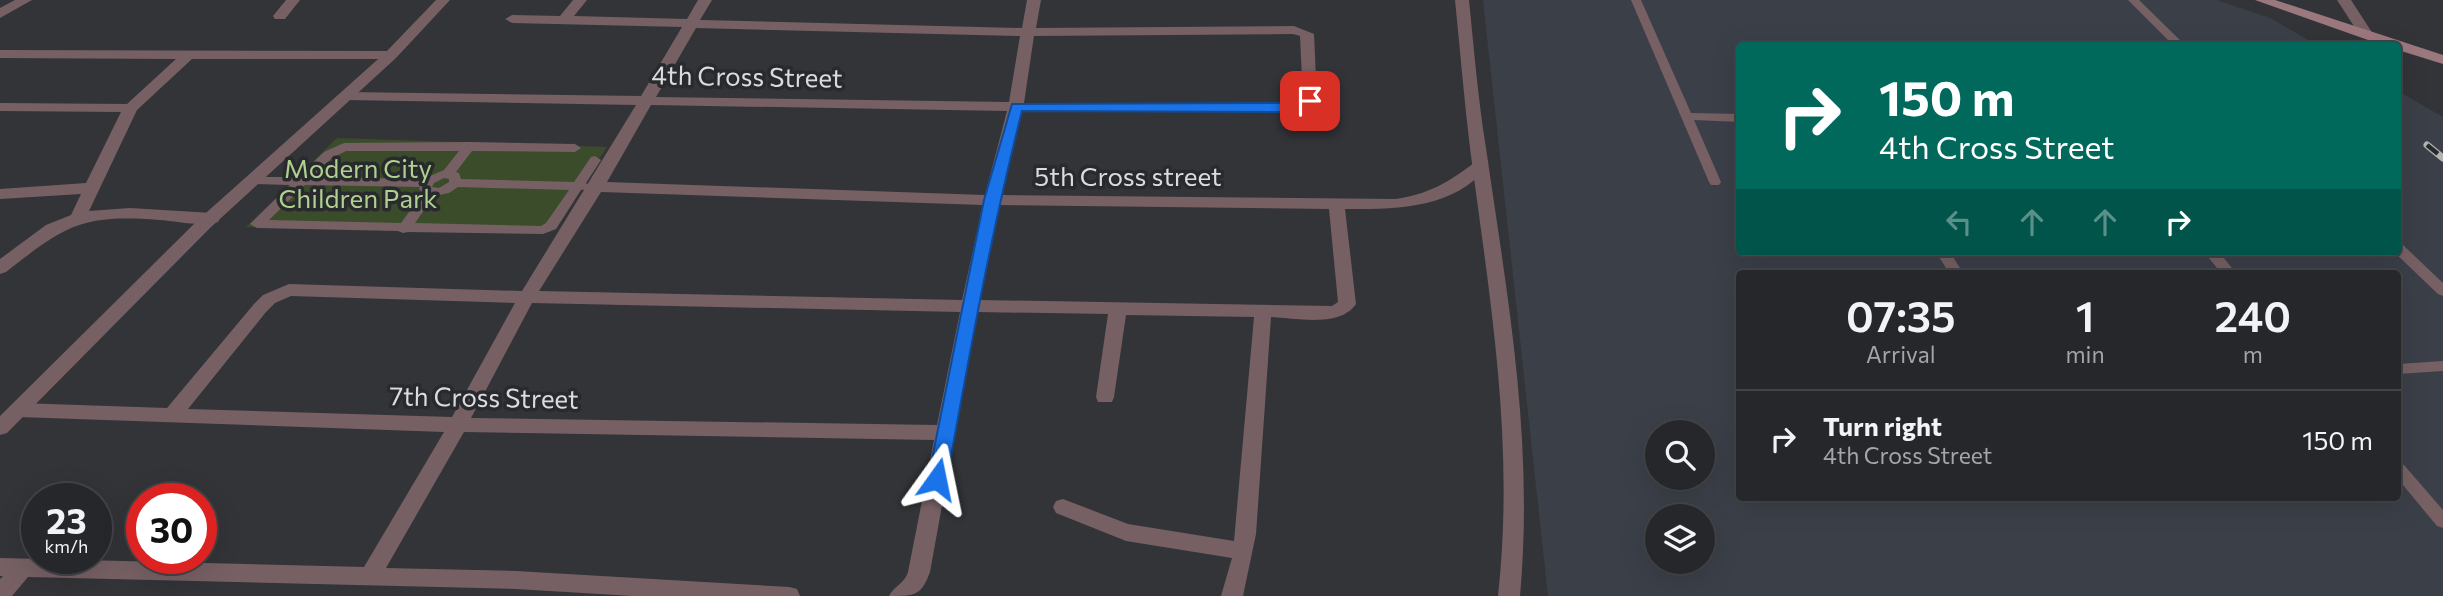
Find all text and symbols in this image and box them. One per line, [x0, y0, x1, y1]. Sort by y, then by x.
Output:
street label: 4th Cross Street [651, 58, 843, 93]
text: 150 m [1879, 66, 2014, 126]
icon: right [1764, 70, 1855, 161]
pin [1280, 71, 1340, 131]
icon: arrive [1291, 82, 1329, 120]
text: 4th Cross Street [1879, 126, 2114, 166]
park label: Modern City Children Park [279, 152, 437, 213]
street label: 5th Cross street [1034, 160, 1222, 191]
icon: left [1940, 203, 1978, 241]
icon: ahead [2013, 203, 2051, 241]
icon: ahead [2086, 203, 2124, 241]
icon: right [2159, 203, 2197, 241]
text: 07:35 [1846, 289, 1956, 341]
text: 1 [2076, 289, 2094, 341]
text: 240 [2215, 289, 2291, 341]
text: Arrival [1866, 340, 1936, 368]
text: min [2065, 340, 2105, 368]
text: m [2243, 340, 2263, 368]
street label: 7th Cross Street [389, 379, 579, 414]
text: Turn right [1823, 410, 1942, 441]
map controls [1645, 420, 1715, 574]
button: search [1645, 420, 1715, 490]
icon: right [1764, 420, 1802, 458]
text: 150 m [2302, 424, 2373, 455]
text: 4th Cross Street [1823, 441, 1992, 469]
position arrow [900, 442, 974, 516]
speed limit sign: 30 [126, 483, 217, 574]
text: 23 [46, 498, 87, 541]
button: layers [1645, 504, 1715, 574]
text: km/h [45, 535, 88, 557]

